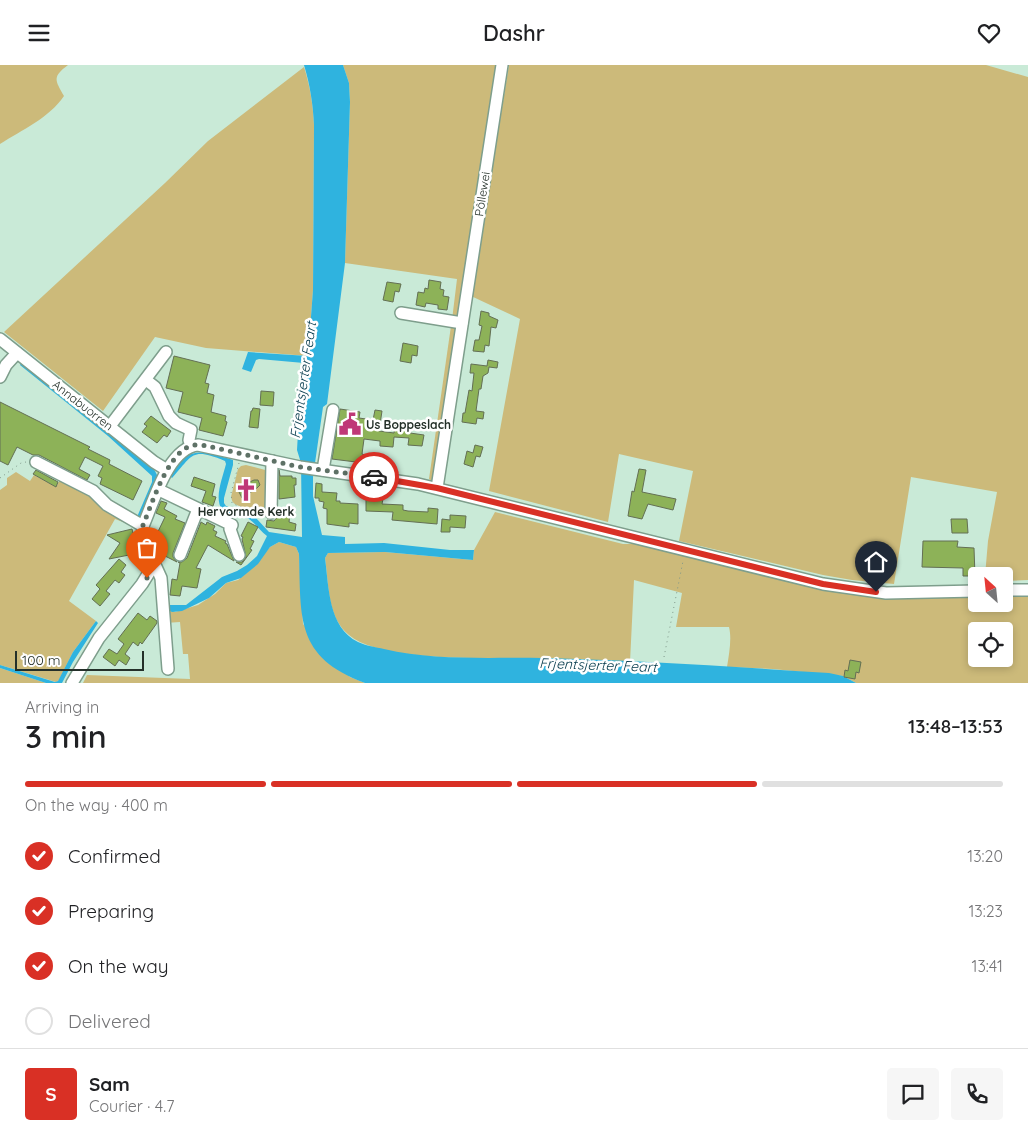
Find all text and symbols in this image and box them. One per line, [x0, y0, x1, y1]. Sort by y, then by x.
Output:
icon: menu [25, 19, 53, 47]
text: Dashr [483, 19, 545, 47]
icon: heart [975, 19, 1003, 47]
street label: Pôllewei [471, 171, 493, 217]
water label: Frjentsjerter Feart [286, 318, 320, 439]
street label: Annabuorren [50, 377, 116, 433]
public building icon: Us Boppeslach [337, 411, 363, 437]
place label: Us Boppeslach [366, 417, 451, 432]
courier [349, 452, 399, 502]
icon: car [360, 463, 388, 491]
church icon: Hervormde Kerk [233, 477, 259, 503]
place label: Hervormde Kerk [198, 504, 294, 519]
pin [126, 527, 168, 578]
icon: bag [133, 534, 161, 562]
pin [855, 541, 897, 592]
icon: home [862, 548, 890, 576]
north arrow [968, 567, 1012, 613]
map controls [968, 567, 1013, 667]
button: locate [968, 622, 1013, 667]
scale bar [15, 648, 144, 671]
text: 100 m [22, 651, 60, 669]
water label: Frjentsjerter Feart [539, 654, 659, 676]
text: Arriving in [25, 697, 99, 717]
text: 13:48–13:53 [908, 714, 1003, 738]
text: 3 min [25, 716, 107, 756]
text: On the way · 400 m [25, 795, 168, 815]
icon: check [25, 842, 53, 870]
text: Confirmed [68, 844, 161, 868]
text: 13:20 [967, 846, 1003, 866]
icon: check [25, 897, 53, 925]
text: Preparing [68, 899, 154, 923]
text: 13:23 [968, 901, 1003, 921]
icon: check [25, 952, 53, 980]
text: On the way [68, 954, 169, 978]
text: 13:41 [971, 956, 1003, 976]
text: Delivered [68, 1009, 151, 1033]
button: chat [887, 1068, 939, 1120]
button: phone [951, 1068, 1003, 1120]
text: Sam [89, 1072, 130, 1096]
text: S [45, 1082, 57, 1106]
text: Courier · 4.7 [89, 1096, 174, 1116]

